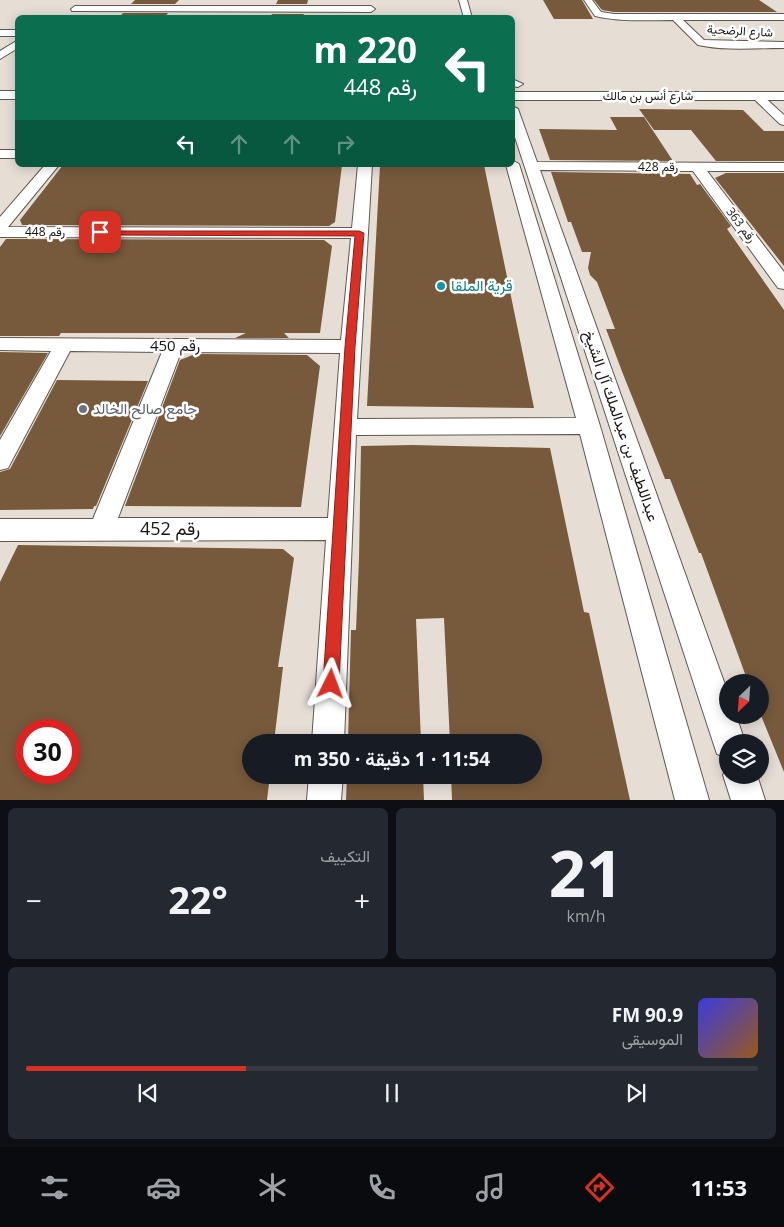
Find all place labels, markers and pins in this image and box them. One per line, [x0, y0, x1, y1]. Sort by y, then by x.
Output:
pin [79, 211, 121, 253]
place label: قرية الملقا [451, 275, 513, 295]
marker: قرية الملقا [435, 280, 447, 292]
place label: جامع صالح الخالد [93, 398, 197, 420]
marker: جامع صالح الخالد [77, 403, 89, 415]

